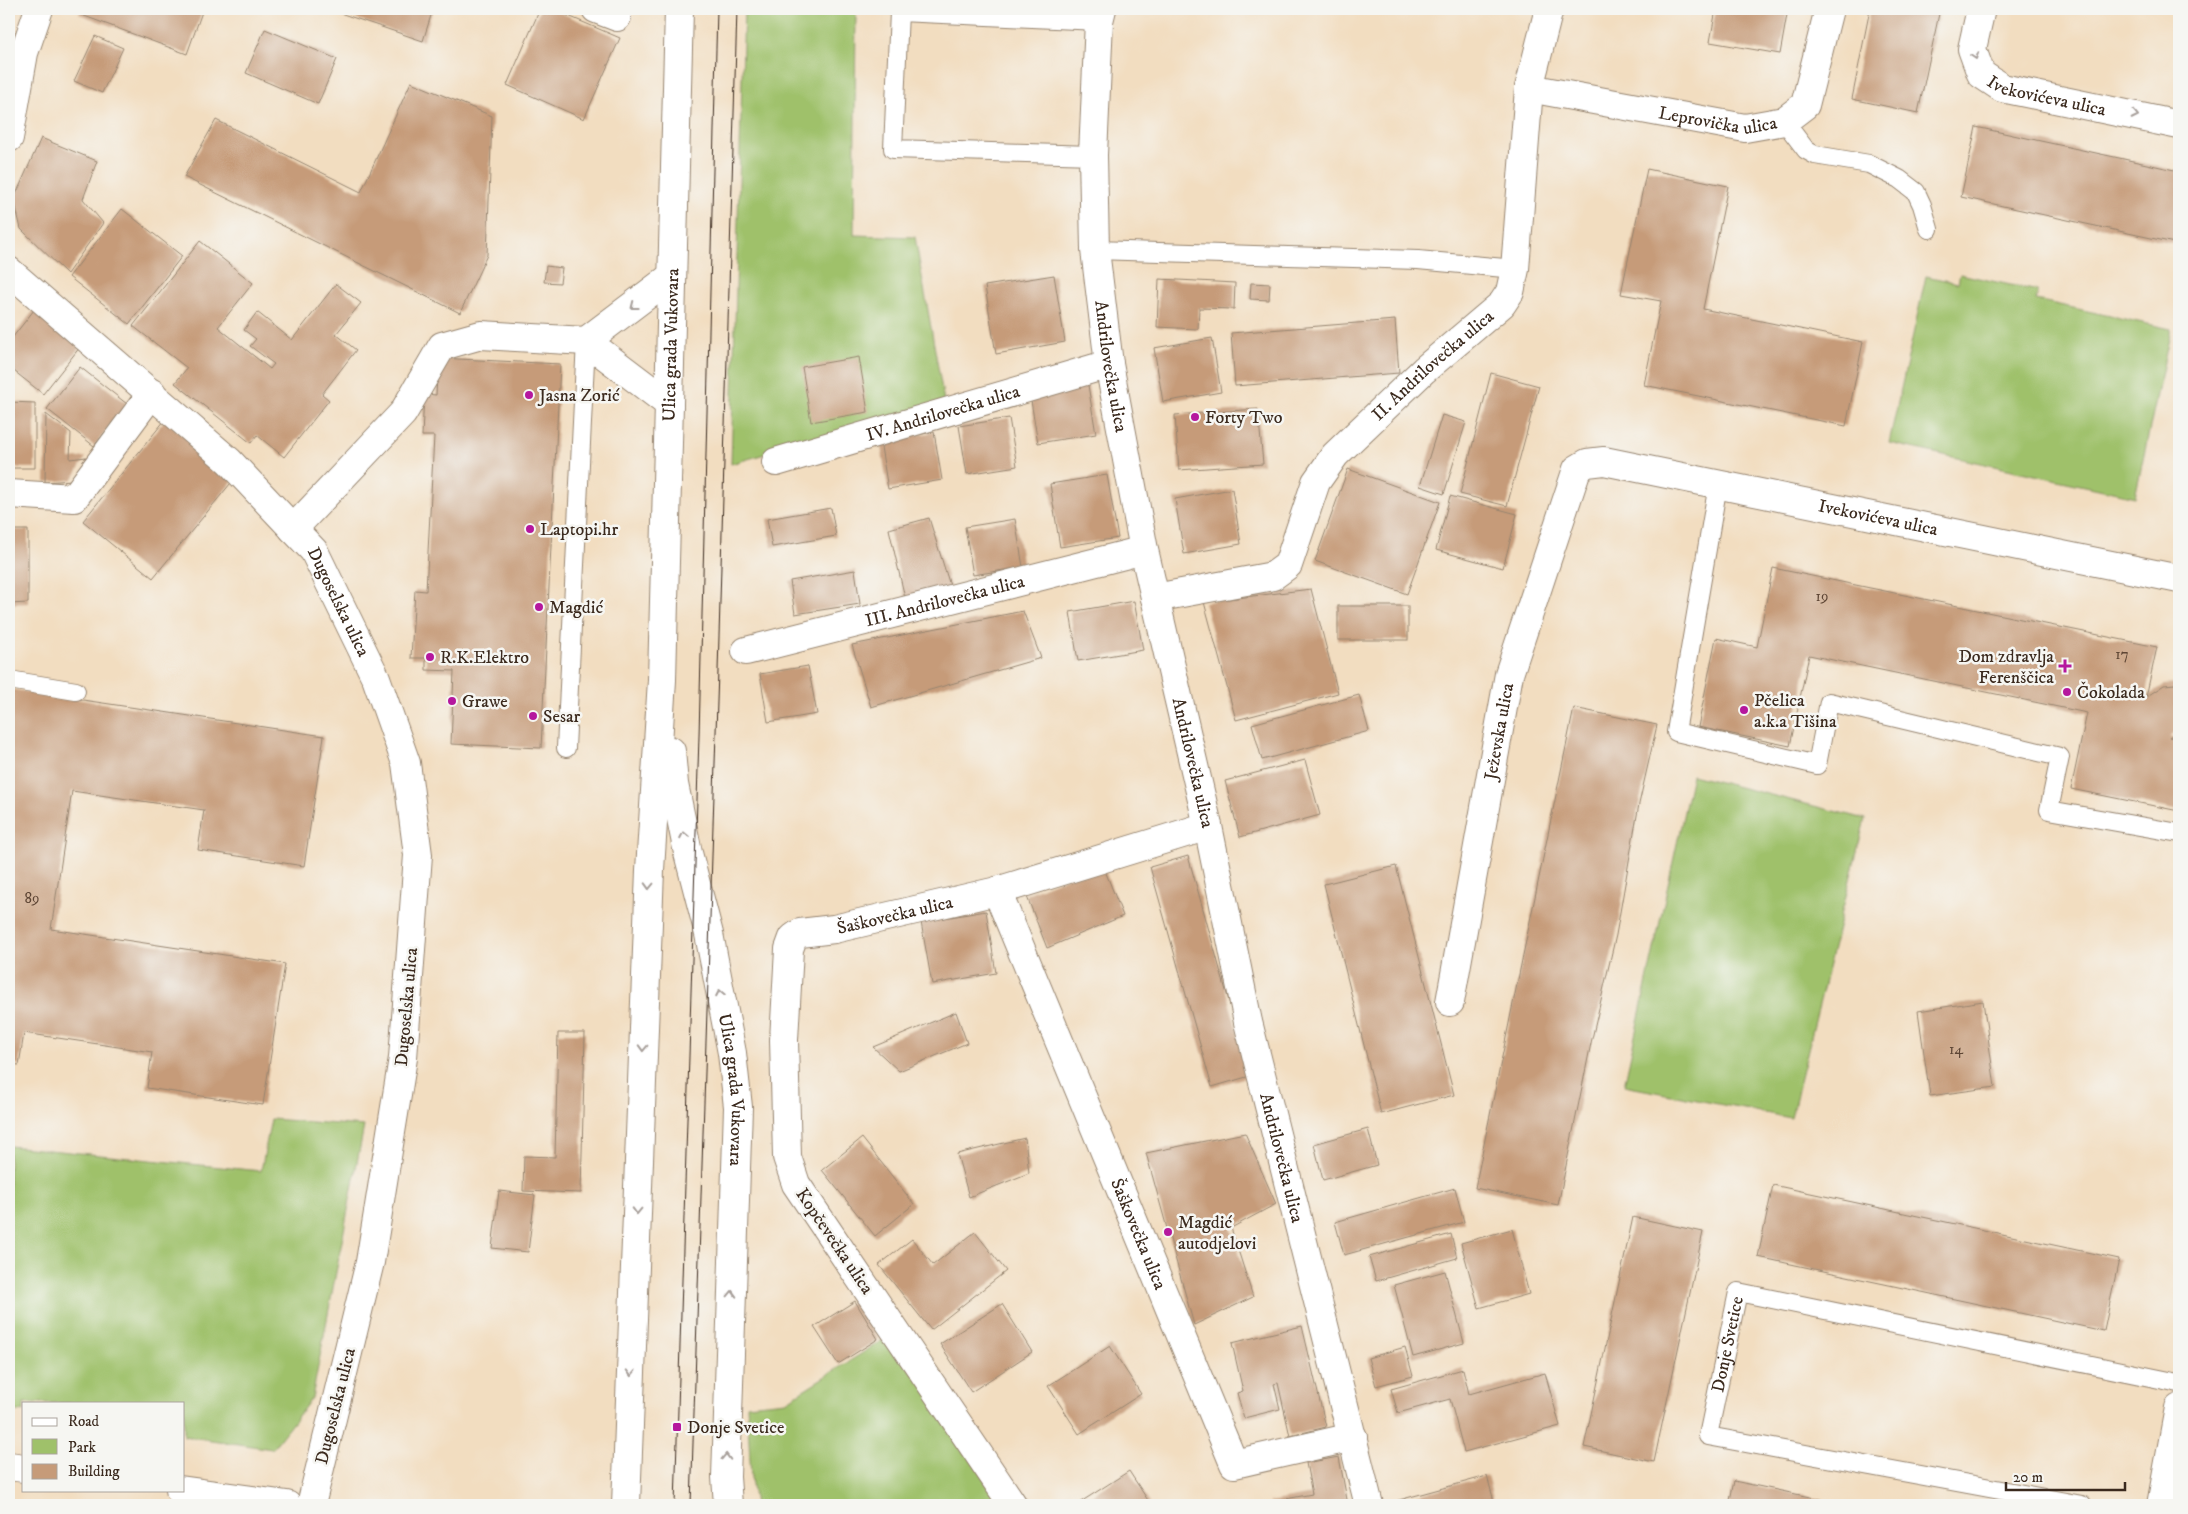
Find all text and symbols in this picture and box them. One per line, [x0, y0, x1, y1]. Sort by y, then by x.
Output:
one-way arrow [1969, 51, 1979, 60]
street label: Ivekovićeva ulica [1982, 71, 2108, 121]
street label: Leprovička ulica [1657, 102, 1779, 140]
one-way arrow [2131, 110, 2140, 120]
street label: Ulica grada Vukovara [659, 268, 684, 422]
street label: Andrilovečka ulica [1089, 299, 1132, 434]
one-way arrow [630, 300, 639, 309]
street label: II. Andrilovečka ulica [1368, 306, 1499, 426]
street label: IV. Andrilovečka ulica [864, 381, 1023, 447]
place label: Jasna Zorić [537, 385, 620, 407]
marker: Jasna Zorić [523, 389, 535, 401]
place label: Forty Two [1205, 407, 1283, 429]
marker: Forty Two [1189, 411, 1201, 423]
street label: Ivekovićeva ulica [1816, 495, 1940, 541]
place label: Laptopi.hr [540, 519, 619, 541]
marker: Laptopi.hr [524, 523, 536, 535]
street label: Dugoselska ulica [302, 544, 374, 661]
street label: III. Andrilovečka ulica [863, 571, 1027, 632]
house number: 19 [1816, 587, 1828, 606]
place label: Magdić [549, 597, 603, 619]
marker: Magdić [533, 601, 545, 613]
house number: 17 [2115, 645, 2129, 664]
place label: Dom zdravlja Ferenščica [1958, 646, 2054, 689]
place label: R.K.Elektro [440, 647, 529, 669]
marker: R.K.Elektro [424, 651, 436, 663]
marker: Dom zdravlja Ferenščica [2058, 659, 2072, 673]
street label: Ježevska ulica [1480, 681, 1519, 784]
place label: Čokolada [2077, 681, 2145, 704]
marker: Čokolada [2061, 686, 2073, 698]
place label: Pčelica a.k.a Tišina [1754, 690, 1837, 733]
place label: Grawe [462, 691, 508, 713]
marker: Grawe [446, 695, 458, 707]
street label: Andrilovečka ulica [1167, 696, 1218, 831]
marker: Pčelica a.k.a Tišina [1738, 704, 1750, 716]
place label: Sesar [543, 706, 581, 728]
marker: Sesar [527, 710, 539, 722]
one-way arrow [680, 830, 690, 839]
one-way arrow [644, 882, 655, 890]
house number: 89 [25, 889, 40, 908]
street label: Šaškovečka ulica [835, 892, 955, 940]
street label: Dugoselska ulica [391, 946, 423, 1067]
one-way arrow [716, 989, 726, 998]
street label: Ulica grada Vukovara [713, 1012, 748, 1167]
house number: 14 [1949, 1040, 1963, 1059]
one-way arrow [638, 1044, 649, 1052]
street label: Andrilovečka ulica [1254, 1091, 1308, 1226]
street label: Šaškovečka ulica [1105, 1175, 1171, 1293]
street label: Kopčevečka ulica [791, 1184, 878, 1299]
one-way arrow [632, 1207, 643, 1215]
place label: Magdić autodjelovi [1178, 1212, 1256, 1255]
marker: Magdić autodjelovi [1162, 1226, 1174, 1238]
one-way arrow [726, 1290, 737, 1298]
street label: Donje Svetice [1707, 1295, 1749, 1394]
street label: Dugoselska ulica [311, 1345, 361, 1467]
one-way arrow [626, 1369, 637, 1377]
legend [22, 1402, 185, 1492]
text: Road [68, 1412, 100, 1431]
place label: Donje Svetice [687, 1417, 784, 1439]
marker: Donje Svetice [671, 1421, 683, 1433]
text: Park [68, 1438, 97, 1457]
one-way arrow [721, 1452, 732, 1460]
scale bar [2006, 1459, 2124, 1491]
text: Building [68, 1462, 120, 1481]
text: 20 m [2013, 1468, 2043, 1487]

